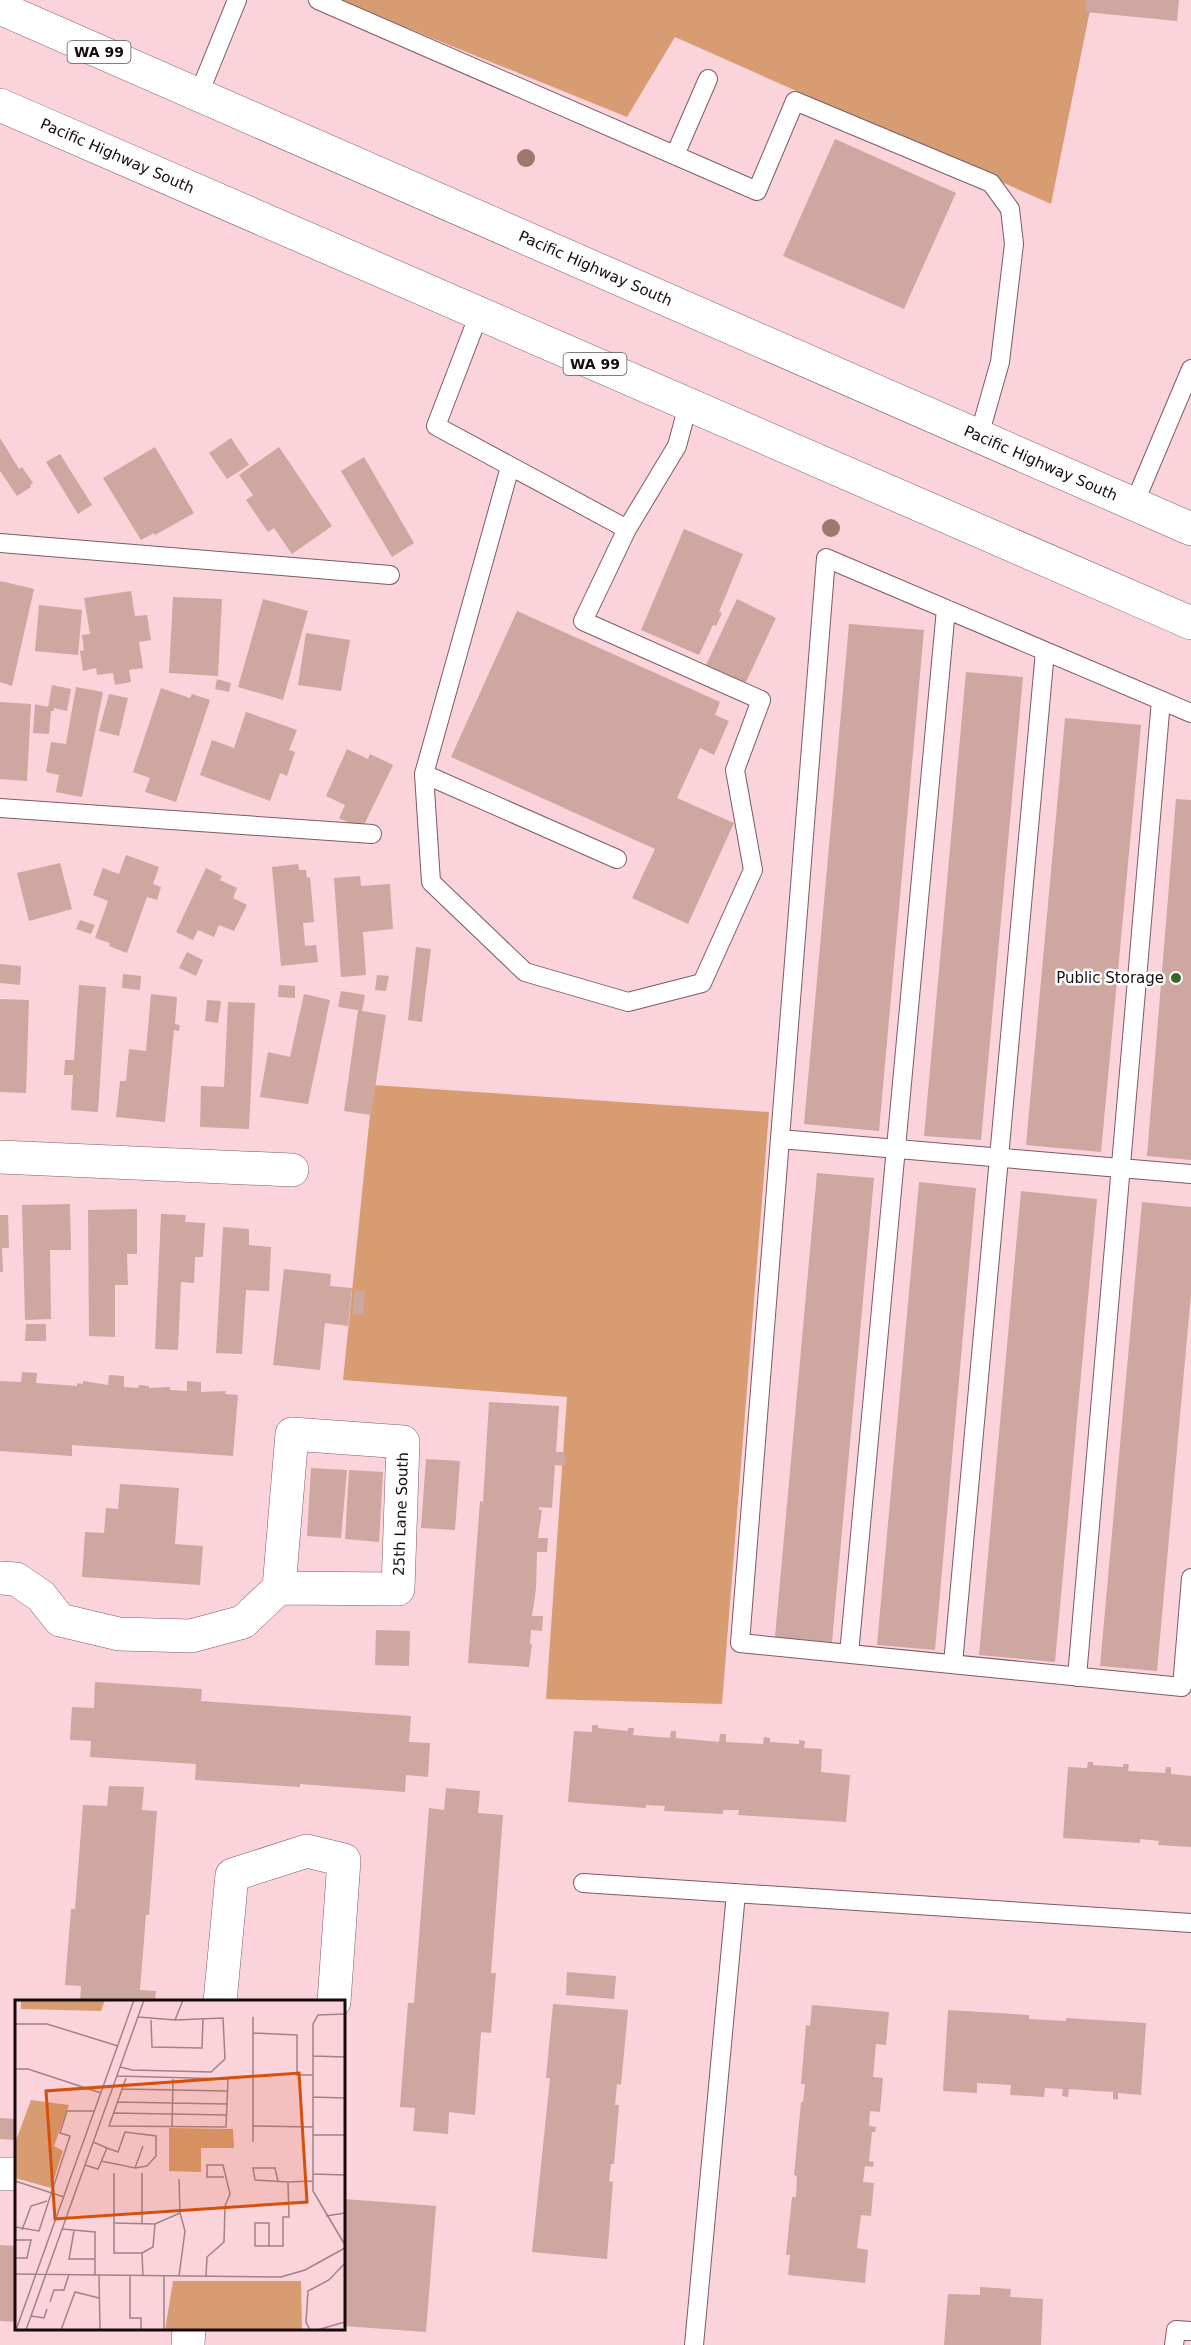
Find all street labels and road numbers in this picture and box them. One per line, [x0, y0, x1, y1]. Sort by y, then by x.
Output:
road number: WA 99 [68, 41, 130, 63]
street label: Pacific Highway South [38, 115, 197, 197]
street label: Pacific Highway South [516, 227, 675, 310]
road number: WA 99 [564, 353, 626, 375]
street label: Pacific Highway South [961, 422, 1120, 505]
street label: 25th Lane South [390, 1452, 412, 1576]

